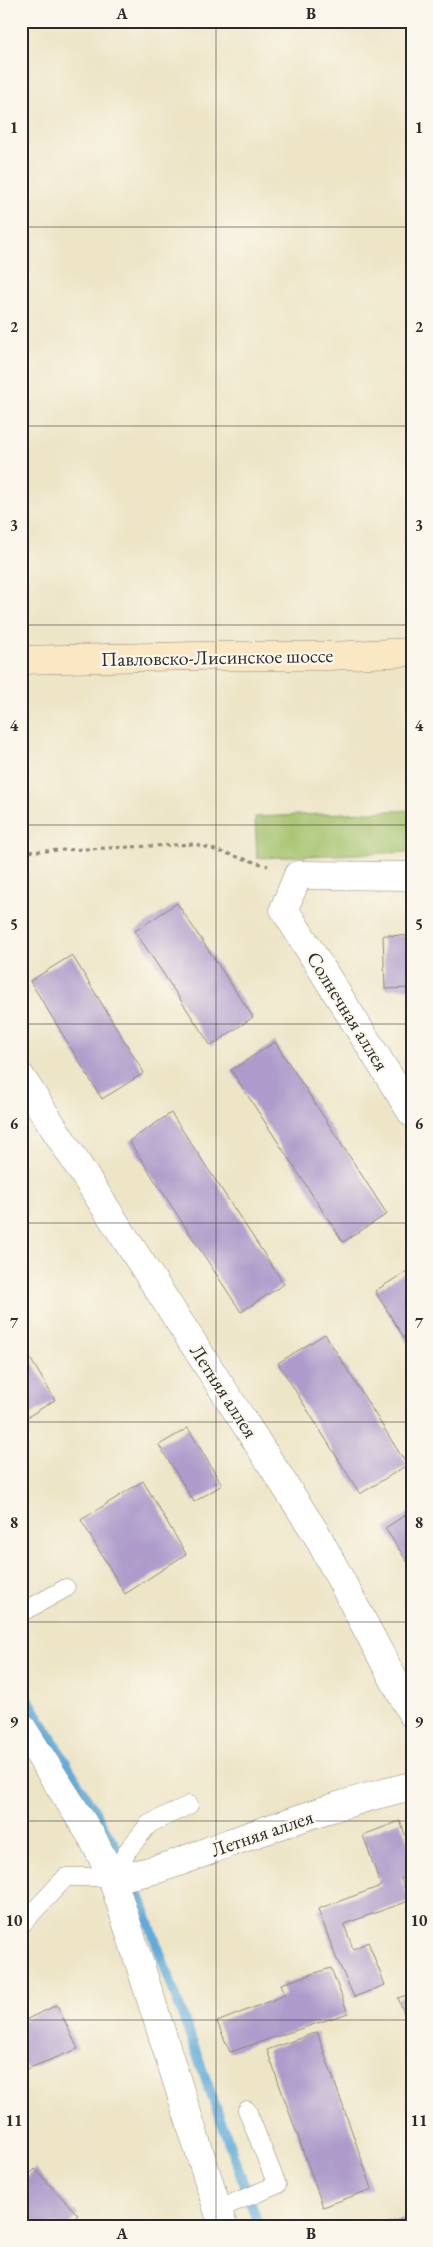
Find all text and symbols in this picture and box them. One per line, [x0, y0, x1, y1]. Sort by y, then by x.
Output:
text: A [115, 3, 128, 24]
text: B [306, 3, 316, 24]
text: 1 [10, 117, 18, 138]
text: 1 [415, 117, 423, 138]
text: 2 [10, 316, 19, 337]
text: 2 [415, 316, 424, 337]
text: 3 [10, 515, 18, 536]
text: 3 [415, 515, 423, 536]
street label: Павловско-Лисинское шоссе [101, 642, 334, 672]
text: 4 [10, 715, 19, 736]
text: 4 [415, 715, 424, 736]
text: 5 [10, 914, 18, 935]
text: 5 [415, 914, 423, 935]
street label: Солнечная аллея [301, 947, 395, 1075]
text: 6 [10, 1113, 19, 1134]
text: 6 [415, 1113, 424, 1134]
text: 7 [10, 1312, 19, 1333]
text: 7 [415, 1312, 424, 1333]
street label: Летняя аллея [184, 1339, 264, 1443]
text: 8 [10, 1512, 18, 1533]
text: 8 [415, 1512, 423, 1533]
text: 9 [10, 1711, 19, 1732]
text: 9 [415, 1711, 424, 1732]
street label: Летняя аллея [207, 1803, 317, 1863]
text: 10 [6, 1910, 23, 1931]
text: 10 [411, 1910, 428, 1931]
text: 11 [6, 2110, 22, 2131]
text: 11 [411, 2110, 427, 2131]
text: A [115, 2223, 128, 2244]
text: B [306, 2223, 316, 2244]

